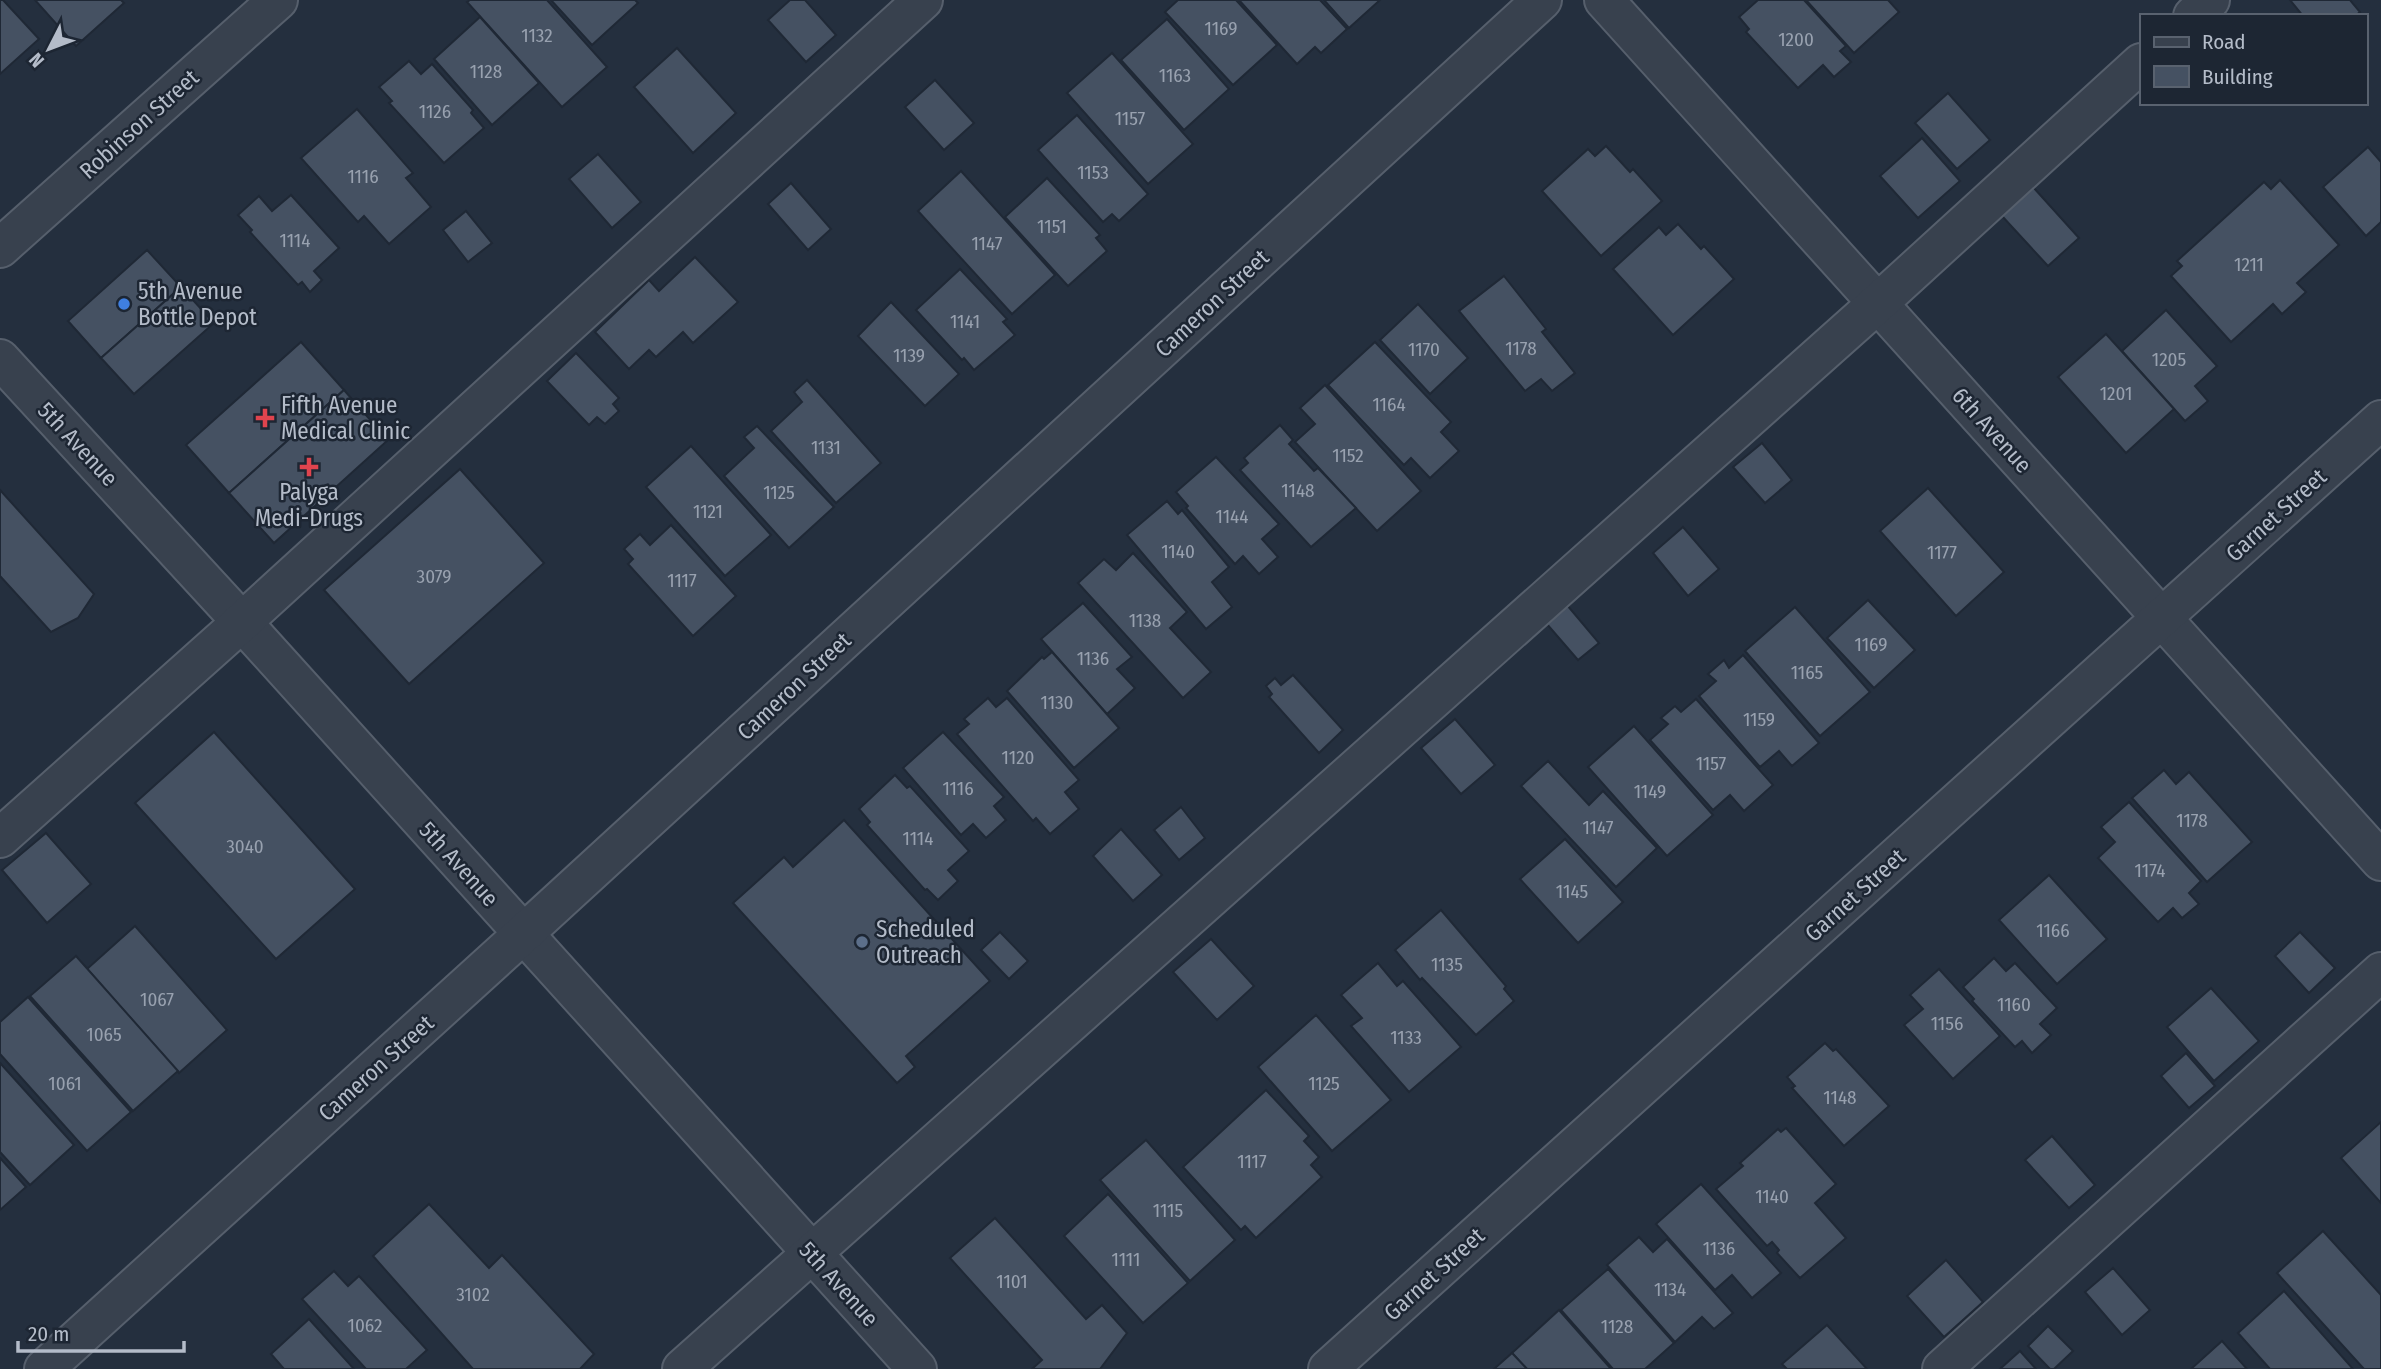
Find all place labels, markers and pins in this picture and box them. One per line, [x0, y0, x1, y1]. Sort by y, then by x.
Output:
place label: 5th Avenue Bottle Depot [138, 277, 257, 331]
marker: 5th Avenue Bottle Depot [116, 296, 132, 312]
place label: Fifth Avenue Medical Clinic [281, 391, 410, 445]
marker: Fifth Avenue Medical Clinic [255, 408, 275, 428]
marker: Palyga Medi-Drugs [301, 459, 317, 475]
place label: Palyga Medi-Drugs [255, 478, 363, 532]
place label: Scheduled Outreach [876, 915, 975, 969]
marker: Scheduled Outreach [854, 934, 870, 950]

